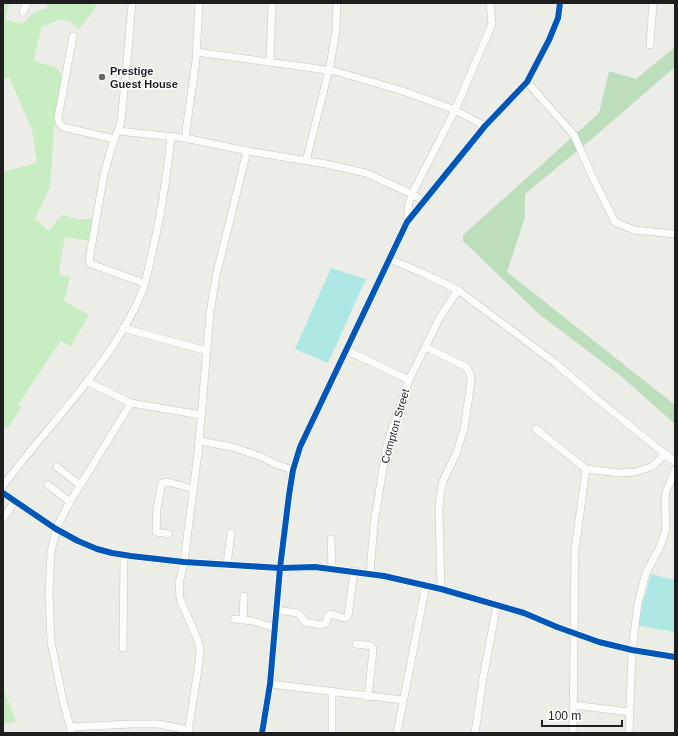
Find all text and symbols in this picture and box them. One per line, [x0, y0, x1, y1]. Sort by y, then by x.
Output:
place label: Prestige Guest House [110, 65, 178, 90]
marker: Prestige Guest House [97, 72, 107, 82]
street label: Compton Street [379, 387, 411, 465]
scale bar [542, 702, 622, 728]
text: 100 m [548, 709, 581, 723]

